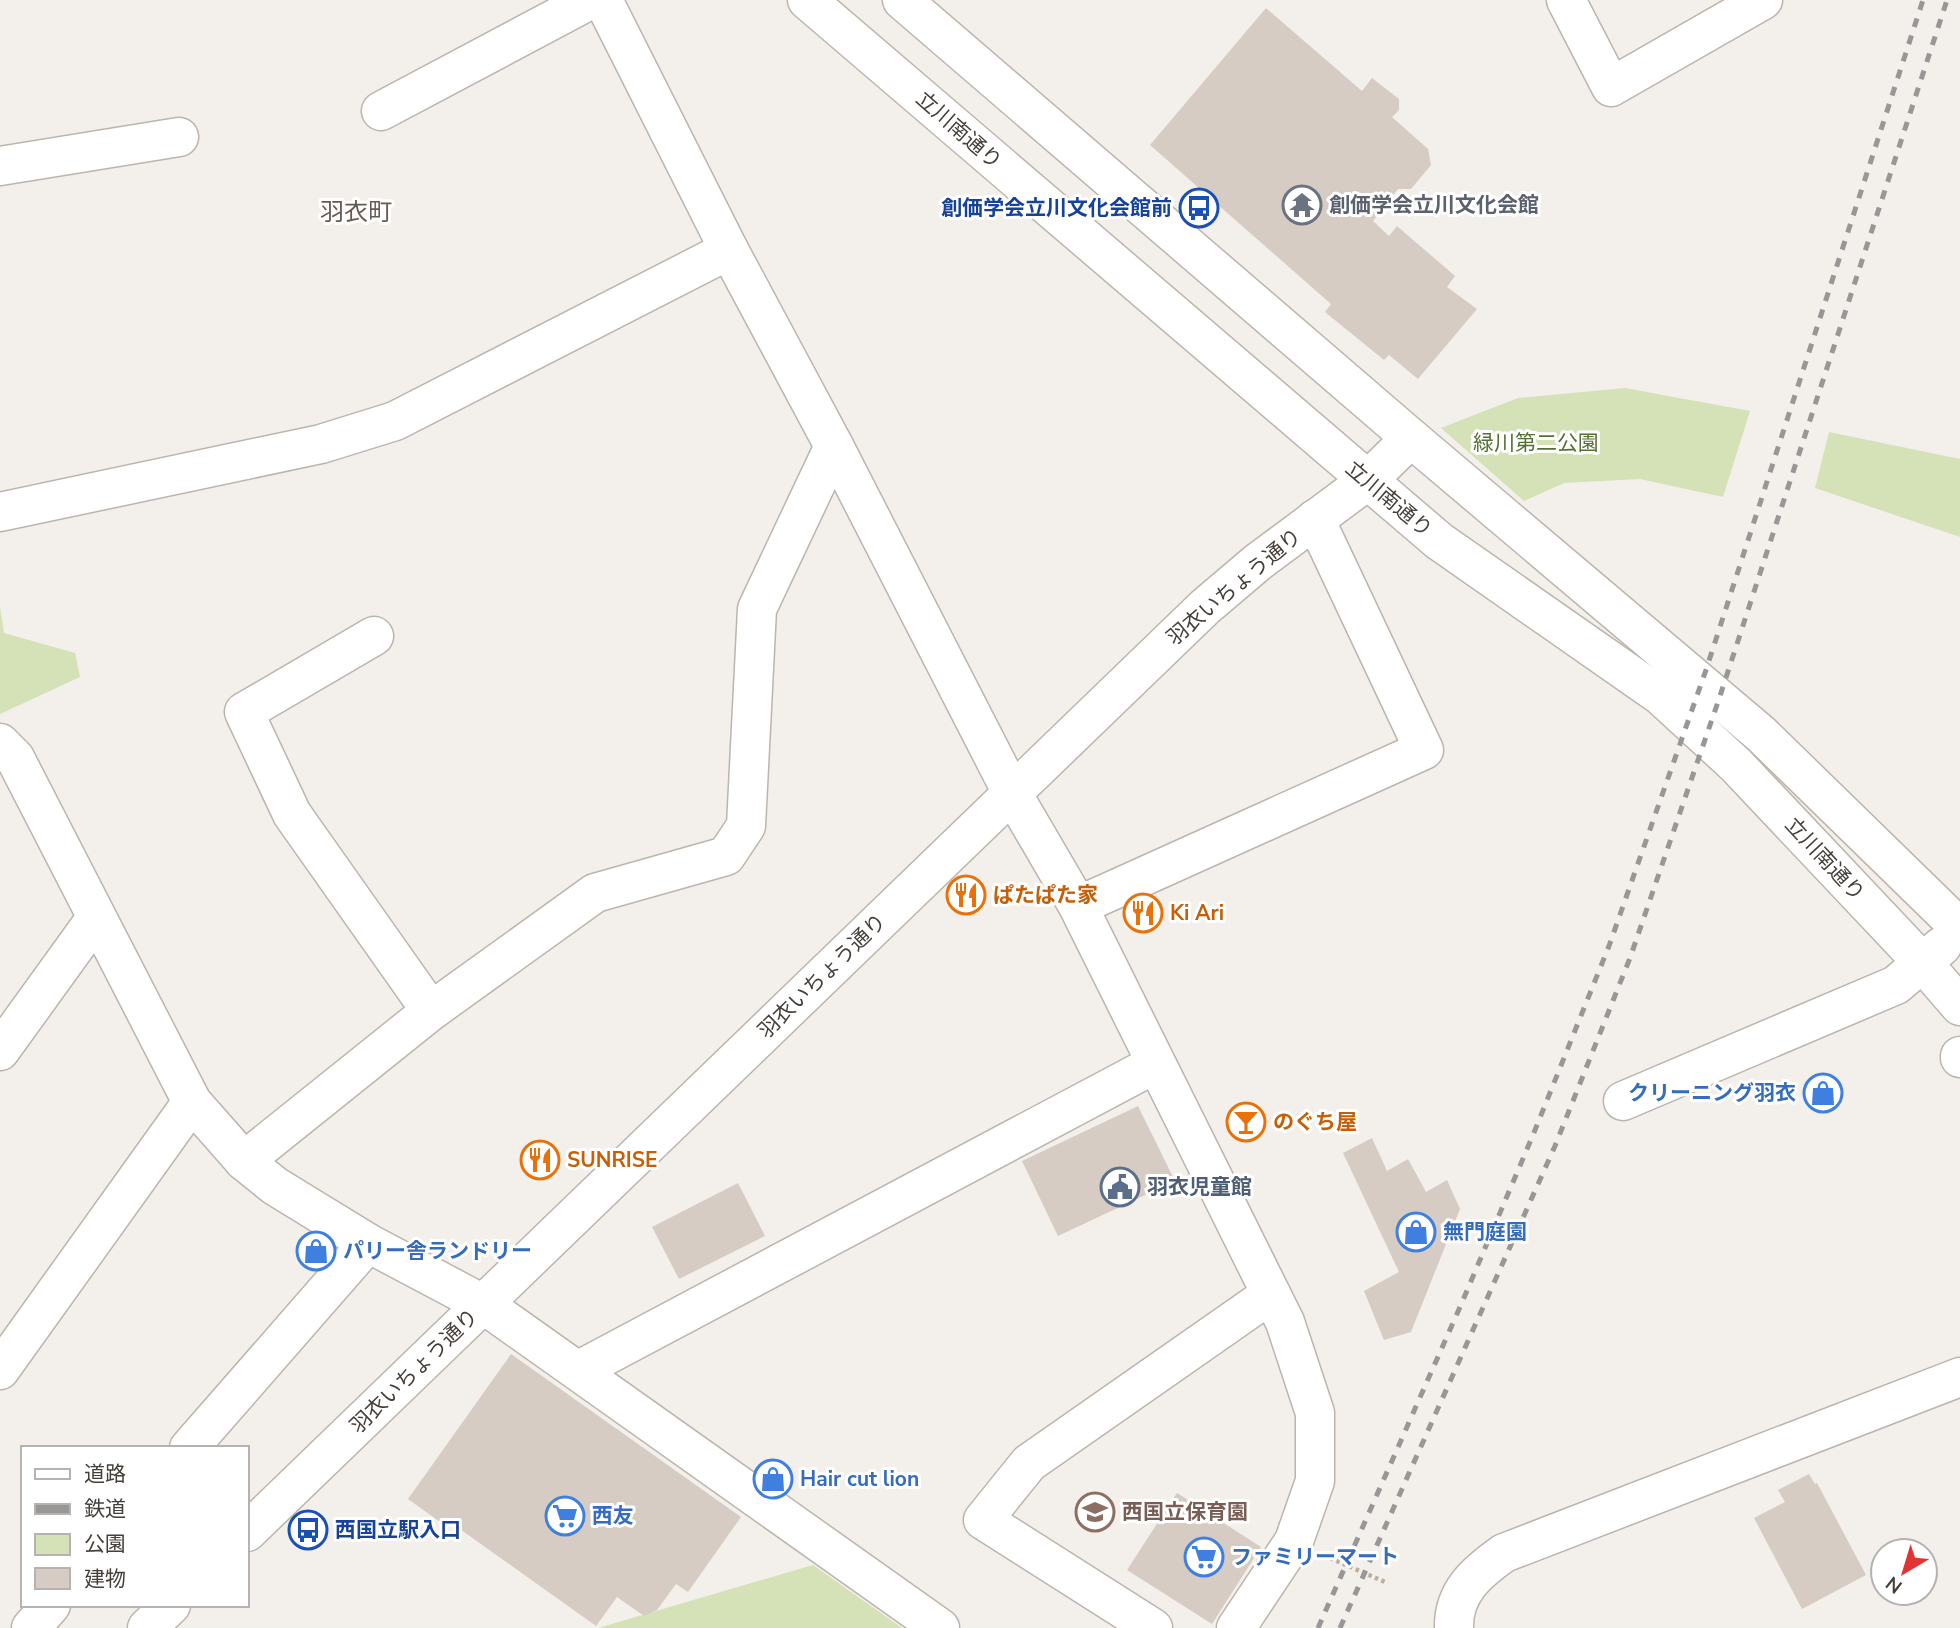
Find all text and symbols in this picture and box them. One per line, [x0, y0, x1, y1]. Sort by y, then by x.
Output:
street label: 立川南通り [910, 85, 1008, 175]
temple icon: 創価学会立川文化会館 [1281, 184, 1323, 226]
bus stop icon: 創価学会立川文化会館前 [1178, 187, 1220, 229]
place label: 創価学会立川文化会館 [1329, 191, 1539, 219]
place label: 創価学会立川文化会館前 [941, 194, 1172, 222]
district label: 羽衣町 [320, 196, 392, 228]
park label: 緑川第二公園 [1473, 429, 1599, 457]
street label: 立川南通り [1340, 455, 1438, 543]
street label: 羽衣いちょう通り [1161, 522, 1307, 652]
street label: 立川南通り [1779, 811, 1871, 907]
restaurant icon: ぱたぱた家 [945, 874, 987, 916]
place label: ぱたぱた家 [993, 881, 1098, 909]
restaurant icon: Ki Ari [1122, 892, 1164, 934]
place label: Ki Ari [1170, 899, 1224, 927]
street label: 羽衣いちょう通り [752, 908, 892, 1044]
shop icon: クリーニング羽衣 [1802, 1072, 1844, 1114]
place label: クリーニング羽衣 [1628, 1079, 1796, 1107]
bar icon: のぐち屋 [1225, 1101, 1267, 1143]
place label: のぐち屋 [1273, 1108, 1357, 1136]
restaurant icon: SUNRISE [519, 1139, 561, 1181]
place label: SUNRISE [567, 1146, 658, 1174]
public building icon: 羽衣児童館 [1099, 1166, 1141, 1208]
place label: 羽衣児童館 [1147, 1173, 1252, 1201]
shop icon: 無門庭園 [1395, 1211, 1437, 1253]
place label: 無門庭園 [1443, 1218, 1527, 1246]
shop icon: パリー舎ランドリー [295, 1230, 337, 1272]
place label: パリー舎ランドリー [343, 1237, 532, 1265]
street label: 羽衣いちょう通り [344, 1303, 484, 1439]
legend [21, 1446, 248, 1607]
shop icon: Hair cut lion [752, 1458, 794, 1500]
text: 道路 [84, 1460, 126, 1488]
place label: Hair cut lion [800, 1465, 919, 1493]
school or university icon: 西国立保育園 [1074, 1491, 1116, 1533]
text: 鉄道 [84, 1495, 126, 1523]
supermarket icon: 西友 [544, 1495, 586, 1537]
place label: 西国立保育園 [1122, 1498, 1248, 1526]
place label: 西友 [592, 1502, 634, 1530]
bus stop icon: 西国立駅入口 [287, 1509, 329, 1551]
place label: 西国立駅入口 [335, 1516, 461, 1544]
text: 公園 [84, 1530, 126, 1558]
supermarket icon: ファミリーマート [1183, 1536, 1225, 1578]
north arrow [1869, 1537, 1939, 1607]
place label: ファミリーマート [1231, 1543, 1399, 1571]
text: 建物 [84, 1565, 126, 1593]
text: N [1881, 1570, 1908, 1599]

